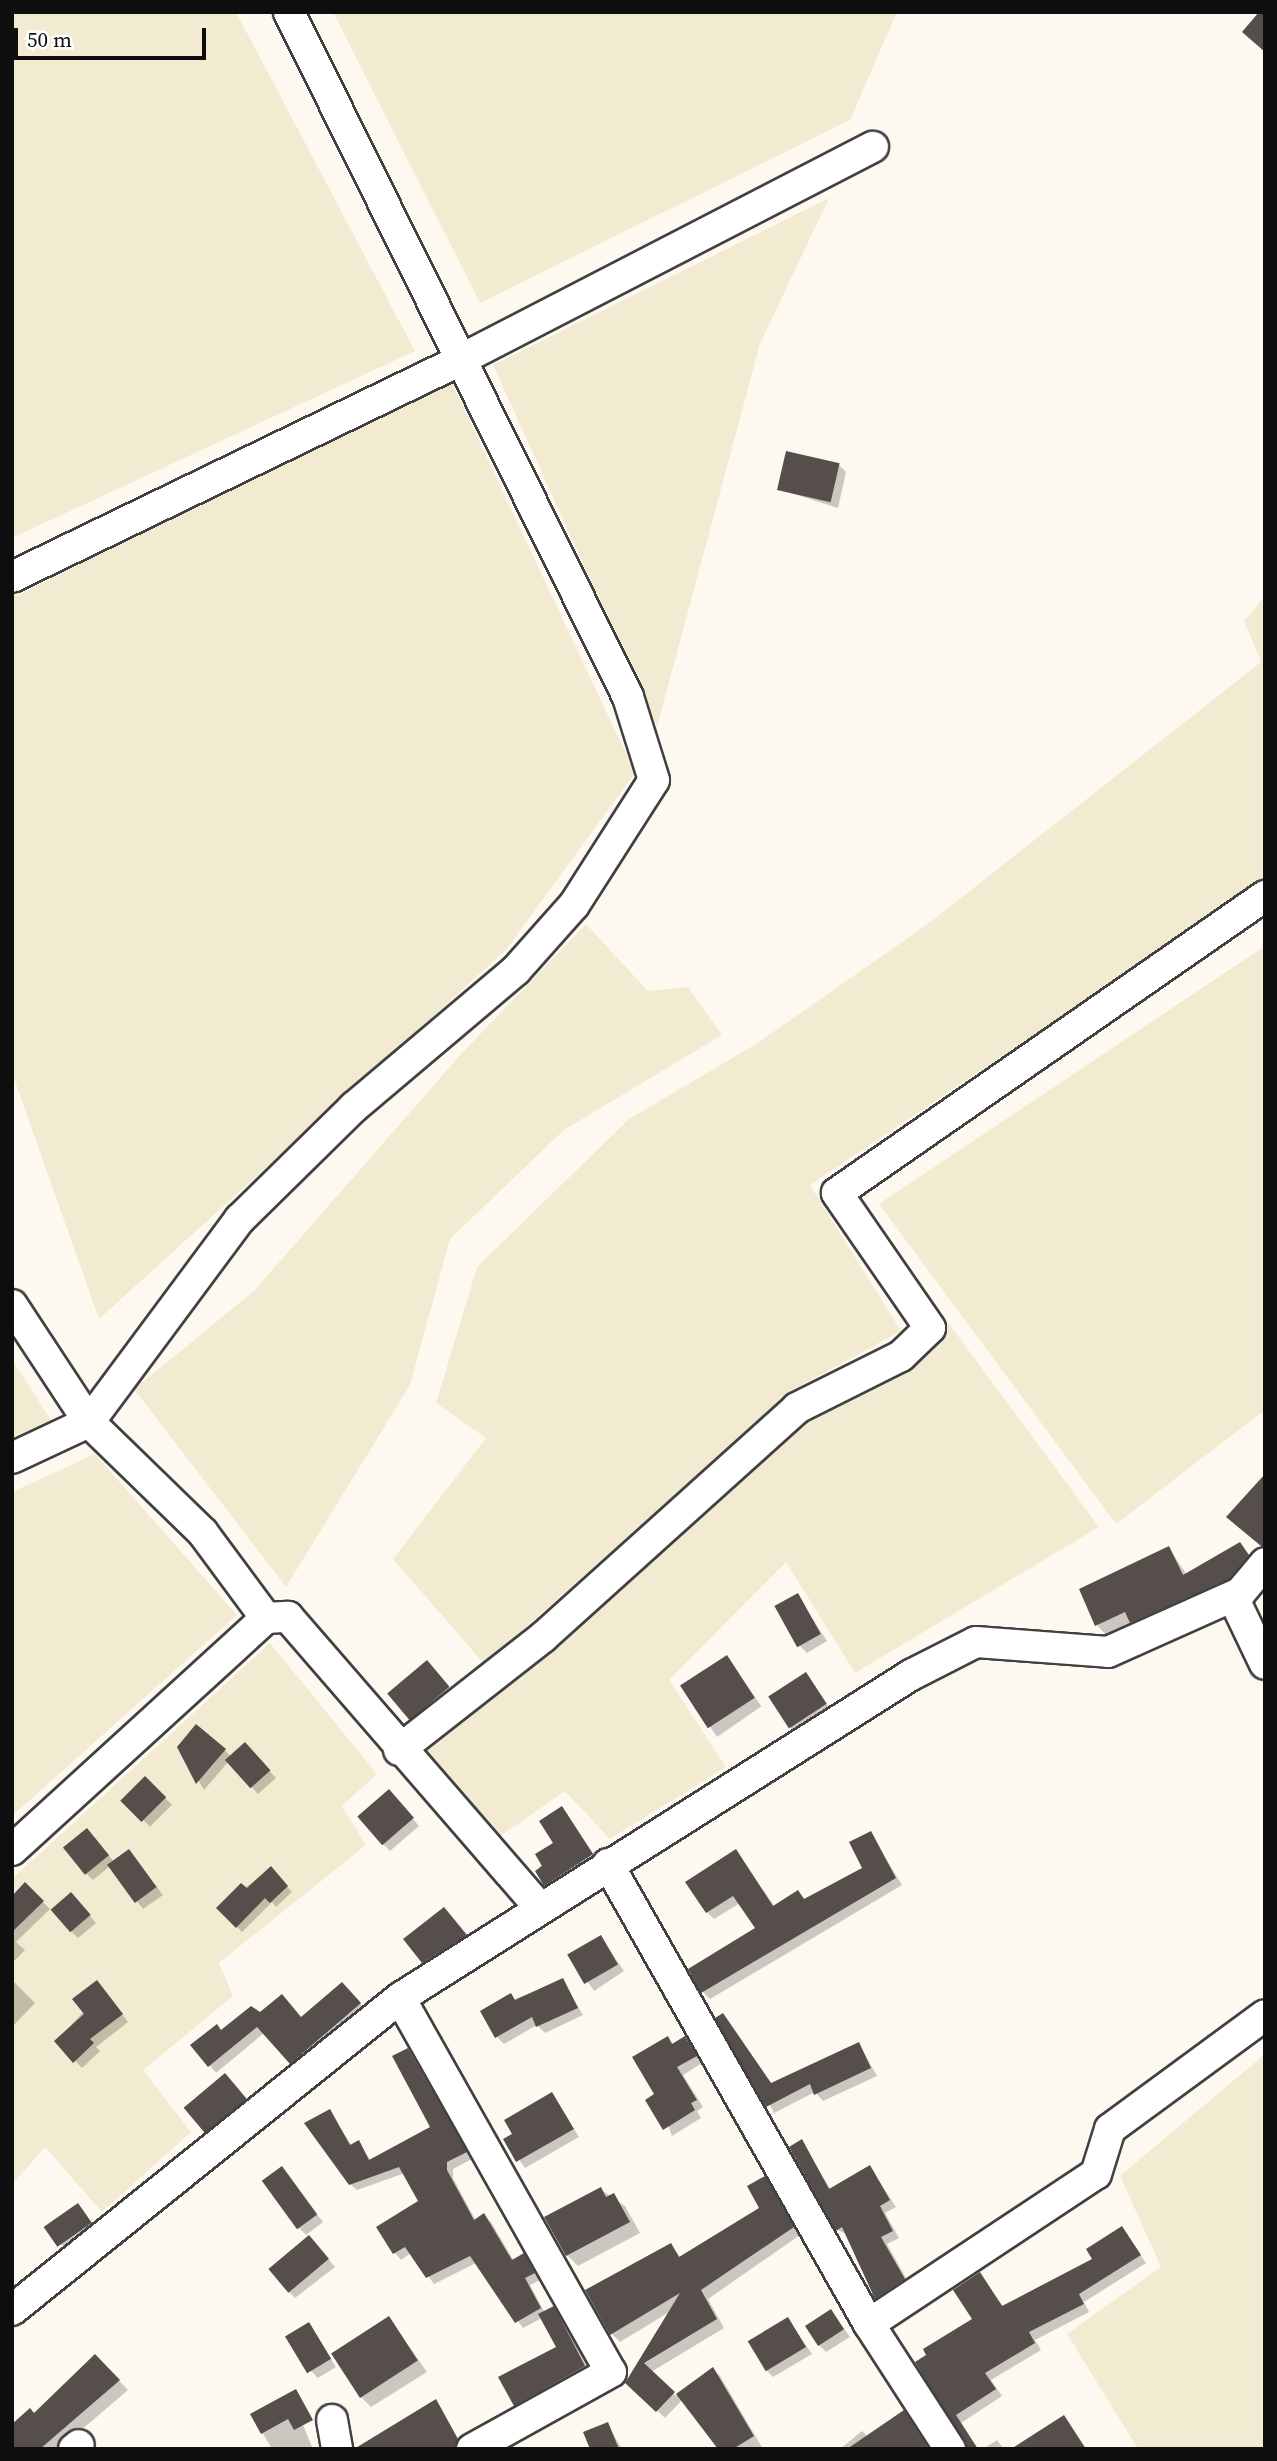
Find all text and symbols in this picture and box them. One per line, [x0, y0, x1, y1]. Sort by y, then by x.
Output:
scale bar [18, 14, 210, 58]
text: 50 m [27, 25, 72, 54]

